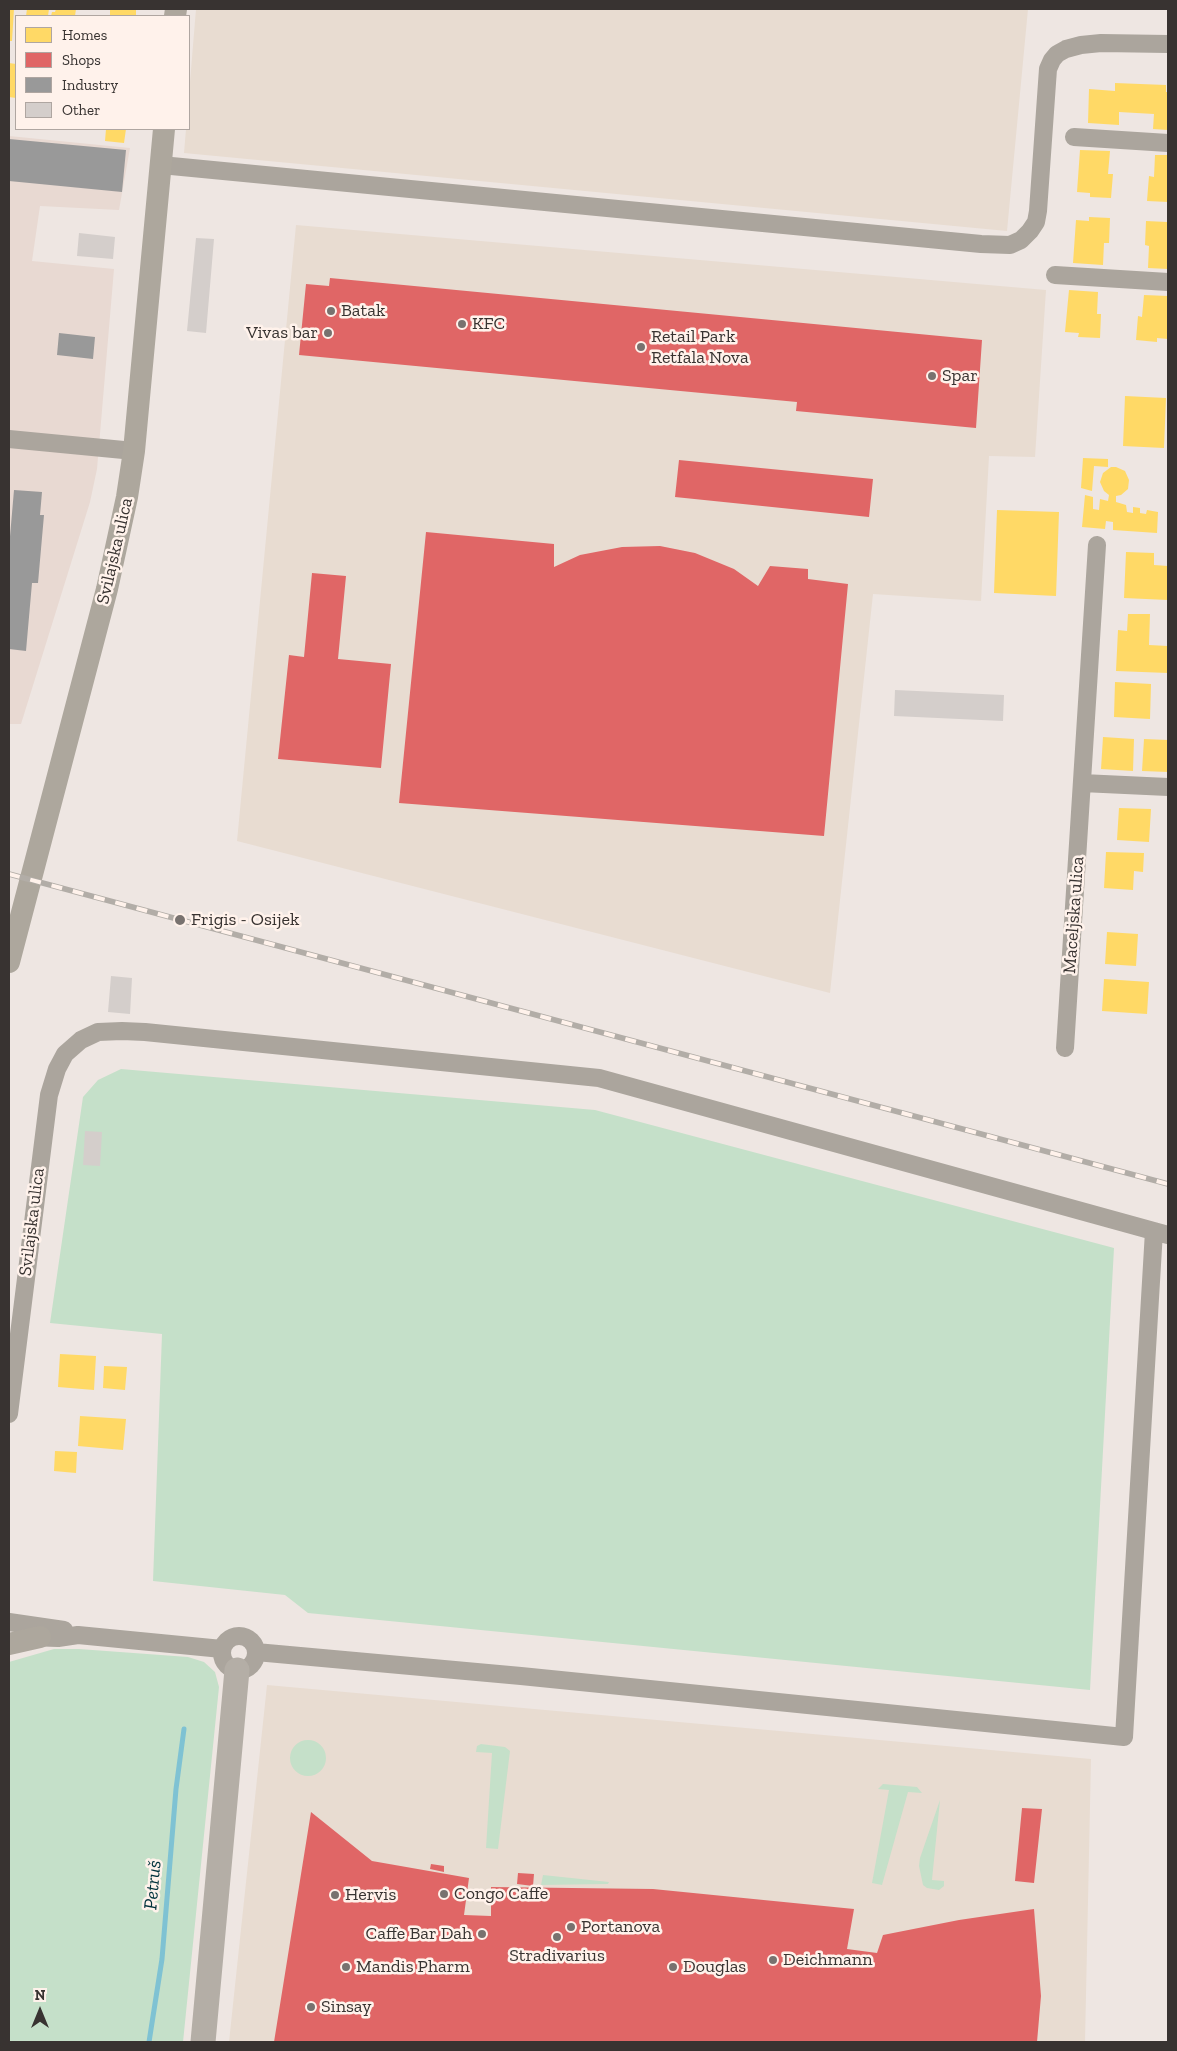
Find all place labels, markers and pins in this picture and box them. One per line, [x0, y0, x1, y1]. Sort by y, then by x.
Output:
place label: Batak [341, 300, 385, 322]
marker: Batak [325, 305, 337, 317]
place label: KFC [472, 313, 505, 335]
marker: KFC [456, 318, 468, 330]
place label: Vivas bar [246, 322, 318, 344]
place label: Retail Park Retfala Nova [651, 326, 749, 368]
marker: Vivas bar [322, 327, 334, 339]
marker: Retail Park Retfala Nova [635, 341, 647, 353]
place label: Spar [942, 365, 978, 387]
marker: Spar [926, 370, 938, 382]
place label: Frigis - Osijek [191, 909, 299, 931]
marker: Frigis - Osijek [173, 913, 187, 927]
place label: Congo Caffe [454, 1883, 548, 1905]
place label: Hervis [345, 1884, 396, 1906]
marker: Congo Caffe [438, 1888, 450, 1900]
marker: Hervis [329, 1889, 341, 1901]
place label: Portanova [581, 1916, 660, 1938]
marker: Portanova [565, 1921, 577, 1933]
place label: Caffe Bar Dah [366, 1923, 472, 1945]
marker: Caffe Bar Dah [476, 1928, 488, 1940]
marker: Stradivarius [551, 1931, 563, 1943]
place label: Stradivarius [509, 1945, 605, 1967]
place label: Deichmann [783, 1949, 872, 1971]
marker: Deichmann [767, 1954, 779, 1966]
place label: Mandis Pharm [356, 1956, 470, 1978]
place label: Douglas [683, 1956, 746, 1978]
marker: Mandis Pharm [340, 1961, 352, 1973]
marker: Douglas [667, 1961, 679, 1973]
place label: Sinsay [321, 1996, 371, 2018]
marker: Sinsay [305, 2001, 317, 2013]

